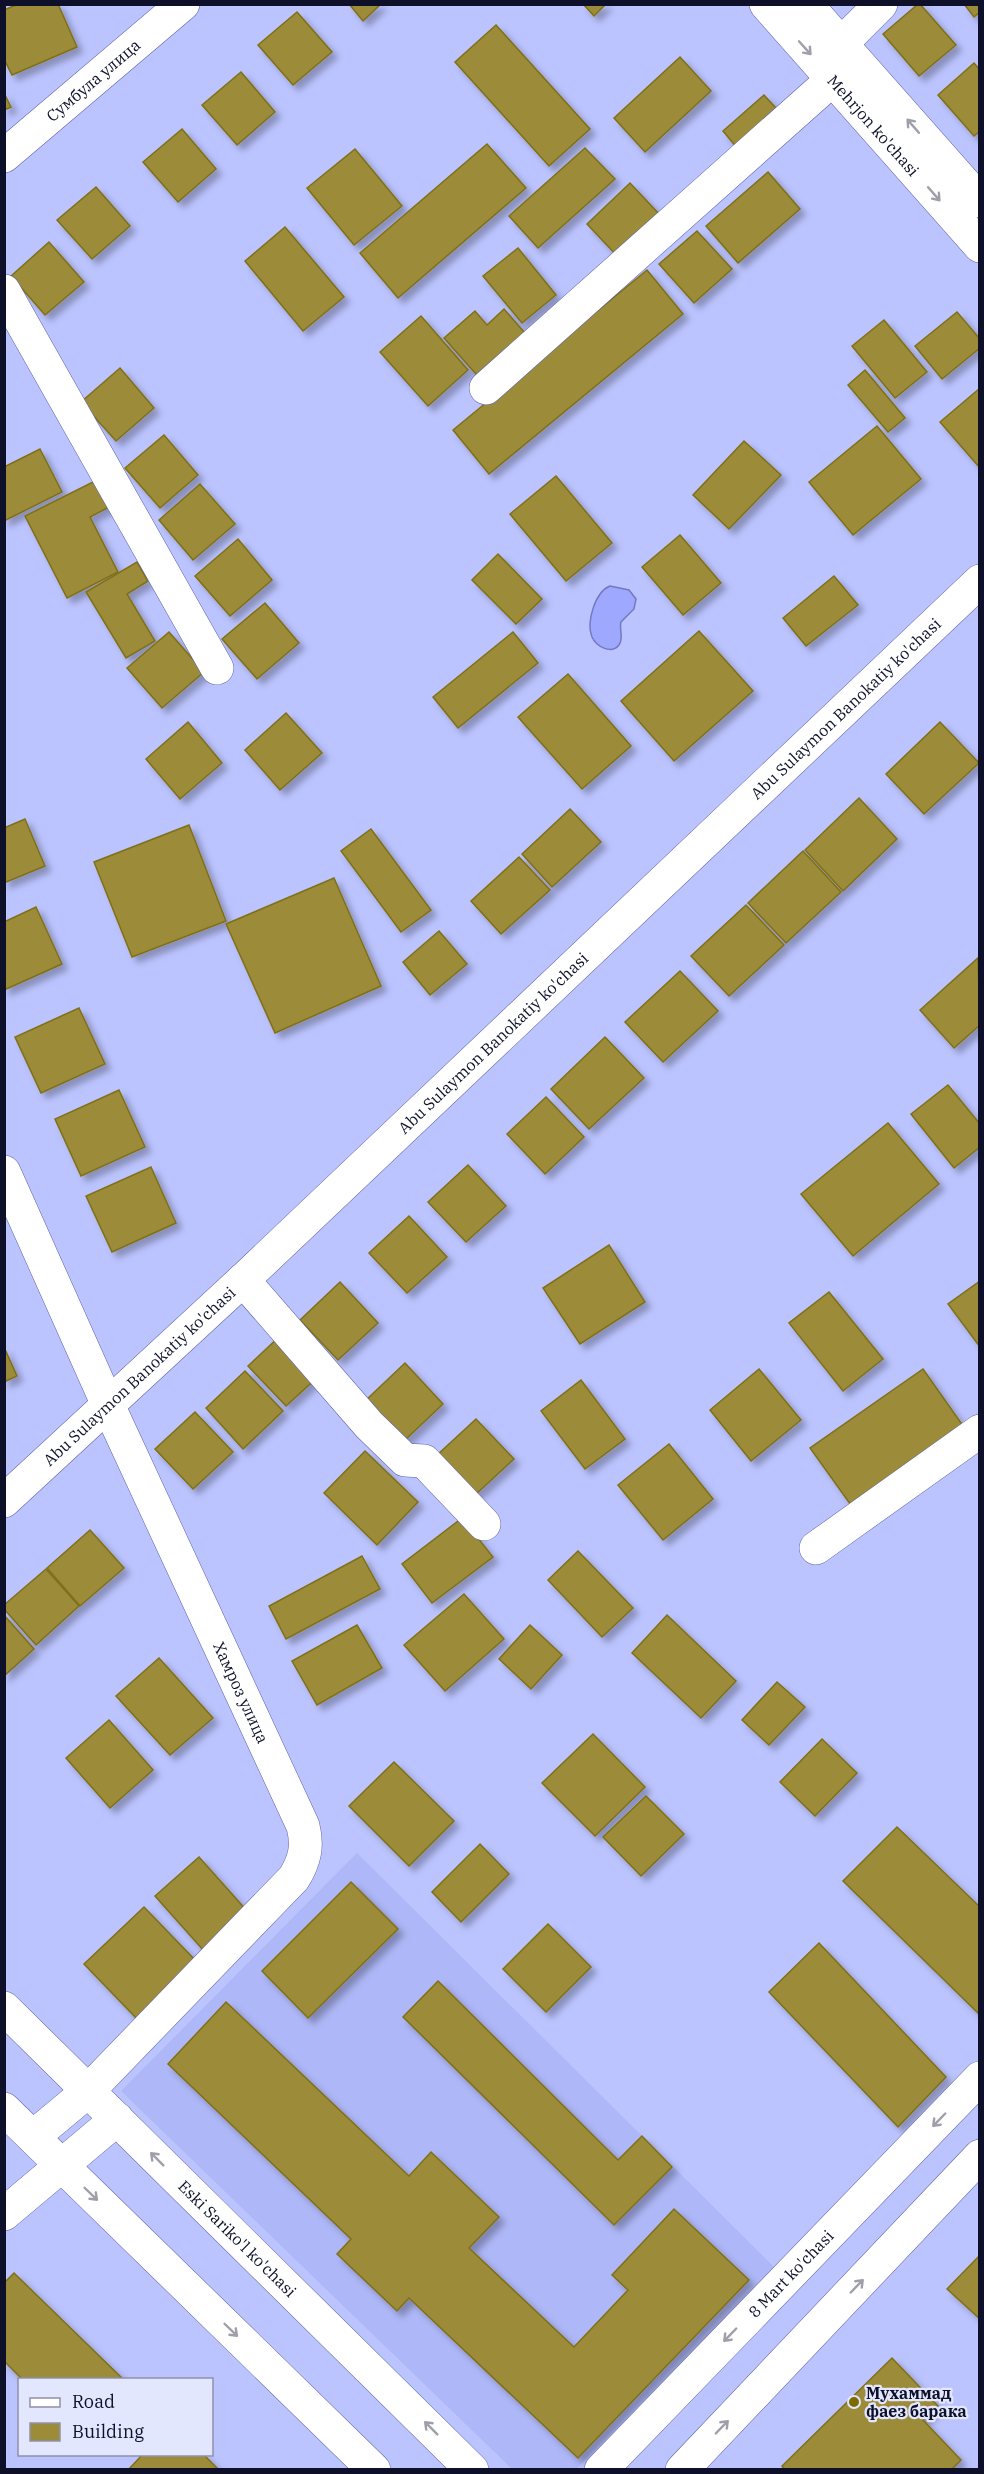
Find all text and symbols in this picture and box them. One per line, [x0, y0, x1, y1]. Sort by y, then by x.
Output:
street label: Сумбула улица [42, 35, 144, 126]
one-way arrow [798, 40, 812, 55]
street label: Mehrjon ko'chasi [823, 71, 923, 180]
one-way arrow [906, 119, 920, 134]
one-way arrow [927, 186, 941, 201]
street label: Abu Sulaymon Banokatiy ko'chasi [746, 614, 945, 803]
street label: Abu Sulaymon Banokatiy ko'chasi [394, 948, 592, 1138]
street label: Abu Sulaymon Banokatiy ko'chasi [39, 1282, 239, 1470]
street label: Хамроз улица [209, 1639, 273, 1747]
one-way arrow [932, 2112, 946, 2127]
one-way arrow [149, 2152, 164, 2166]
street label: Eski Sariko'l ko'chasi [174, 2176, 301, 2301]
one-way arrow [84, 2187, 99, 2201]
street label: 8 Mart ko'chasi [744, 2226, 838, 2322]
one-way arrow [849, 2278, 864, 2293]
one-way arrow [223, 2323, 238, 2337]
one-way arrow [723, 2328, 738, 2343]
legend [18, 2378, 213, 2456]
place label: Мухаммад фаез барака [866, 2383, 967, 2421]
text: Road [72, 2390, 115, 2413]
marker: Мухаммад фаез барака [847, 2395, 861, 2409]
text: Building [72, 2420, 144, 2443]
one-way arrow [715, 2420, 729, 2435]
one-way arrow [423, 2421, 438, 2436]

